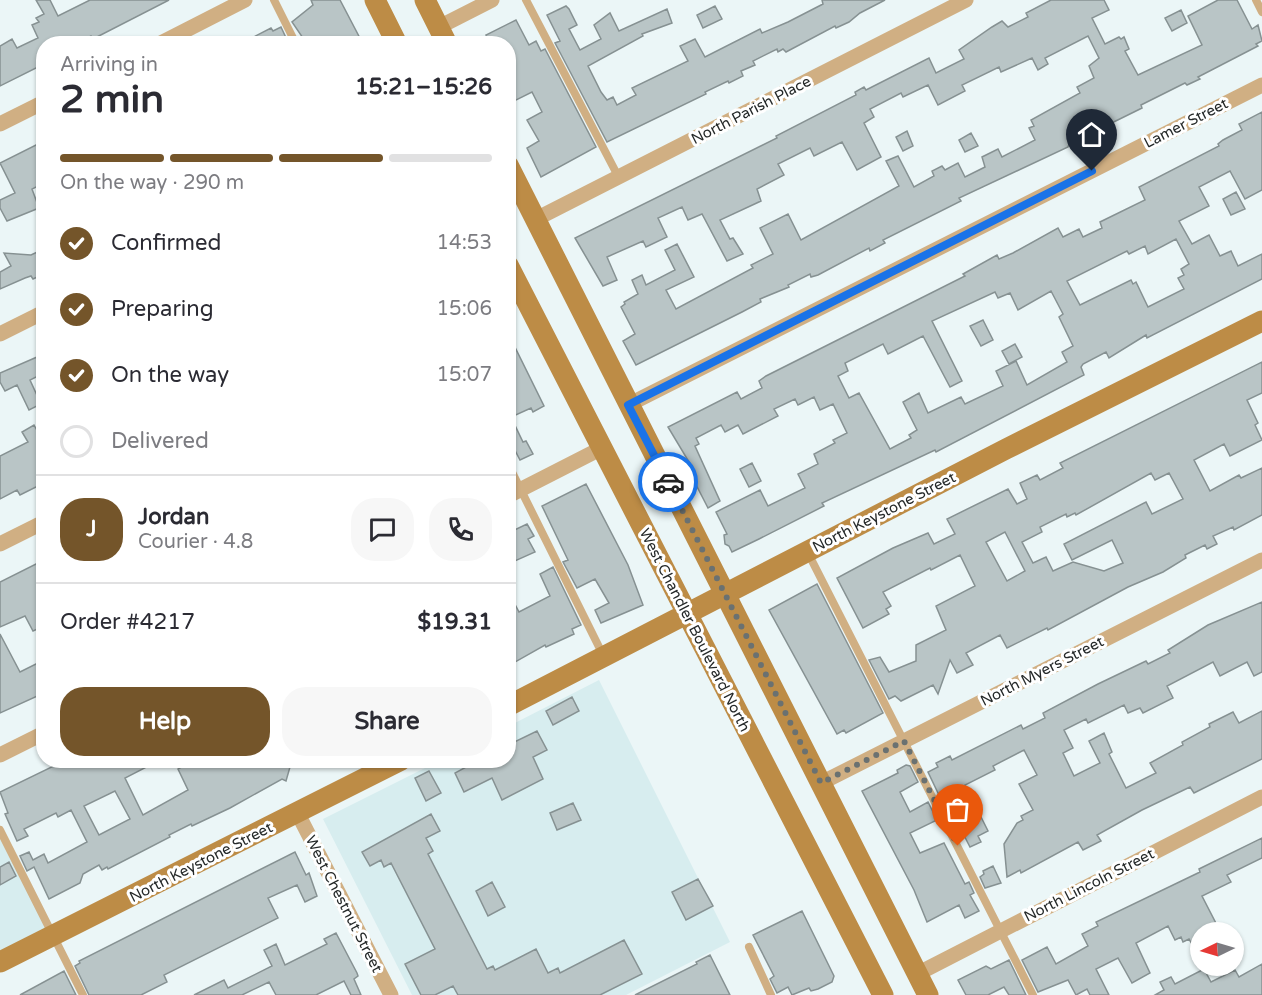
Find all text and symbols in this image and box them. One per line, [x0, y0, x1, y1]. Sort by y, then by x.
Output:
text: Arriving in [60, 53, 158, 77]
street label: North Parish Place [688, 72, 814, 148]
text: 15:21–15:26 [355, 74, 492, 100]
text: 2 min [60, 76, 164, 123]
street label: Lamer Street [1141, 94, 1231, 152]
pin [1066, 109, 1117, 171]
icon: home [1075, 118, 1108, 151]
text: On the way · 290 m [60, 171, 244, 195]
icon: check [60, 227, 93, 260]
text: Confirmed [111, 230, 221, 256]
text: 14:53 [437, 231, 492, 255]
icon: check [60, 293, 93, 326]
text: Preparing [111, 296, 214, 322]
text: 15:06 [437, 297, 492, 321]
icon: check [60, 359, 93, 392]
text: On the way [111, 362, 229, 388]
text: 15:07 [437, 363, 492, 387]
text: Delivered [111, 428, 209, 454]
courier [638, 452, 698, 512]
icon: car [652, 466, 685, 499]
street label: North Keystone Street [809, 468, 959, 556]
button: chat [351, 498, 414, 561]
button: phone [429, 498, 492, 561]
text: Jordan [138, 504, 209, 530]
text: J [86, 516, 97, 542]
street label: West Chandler Boulevard North [636, 525, 754, 735]
text: Courier · 4.8 [138, 530, 253, 554]
text: Order #4217 [60, 609, 195, 635]
text: $19.31 [417, 609, 492, 635]
street label: North Myers Street [977, 632, 1107, 710]
button: Help [60, 687, 270, 756]
button: Share [282, 687, 492, 756]
pin [932, 784, 983, 846]
icon: bag [941, 793, 974, 826]
street label: North Keystone Street [126, 818, 276, 906]
street label: West Chestnut Street [302, 832, 387, 976]
street label: North Lincoln Street [1021, 844, 1157, 926]
north arrow [1190, 922, 1244, 976]
map controls [1190, 922, 1244, 976]

